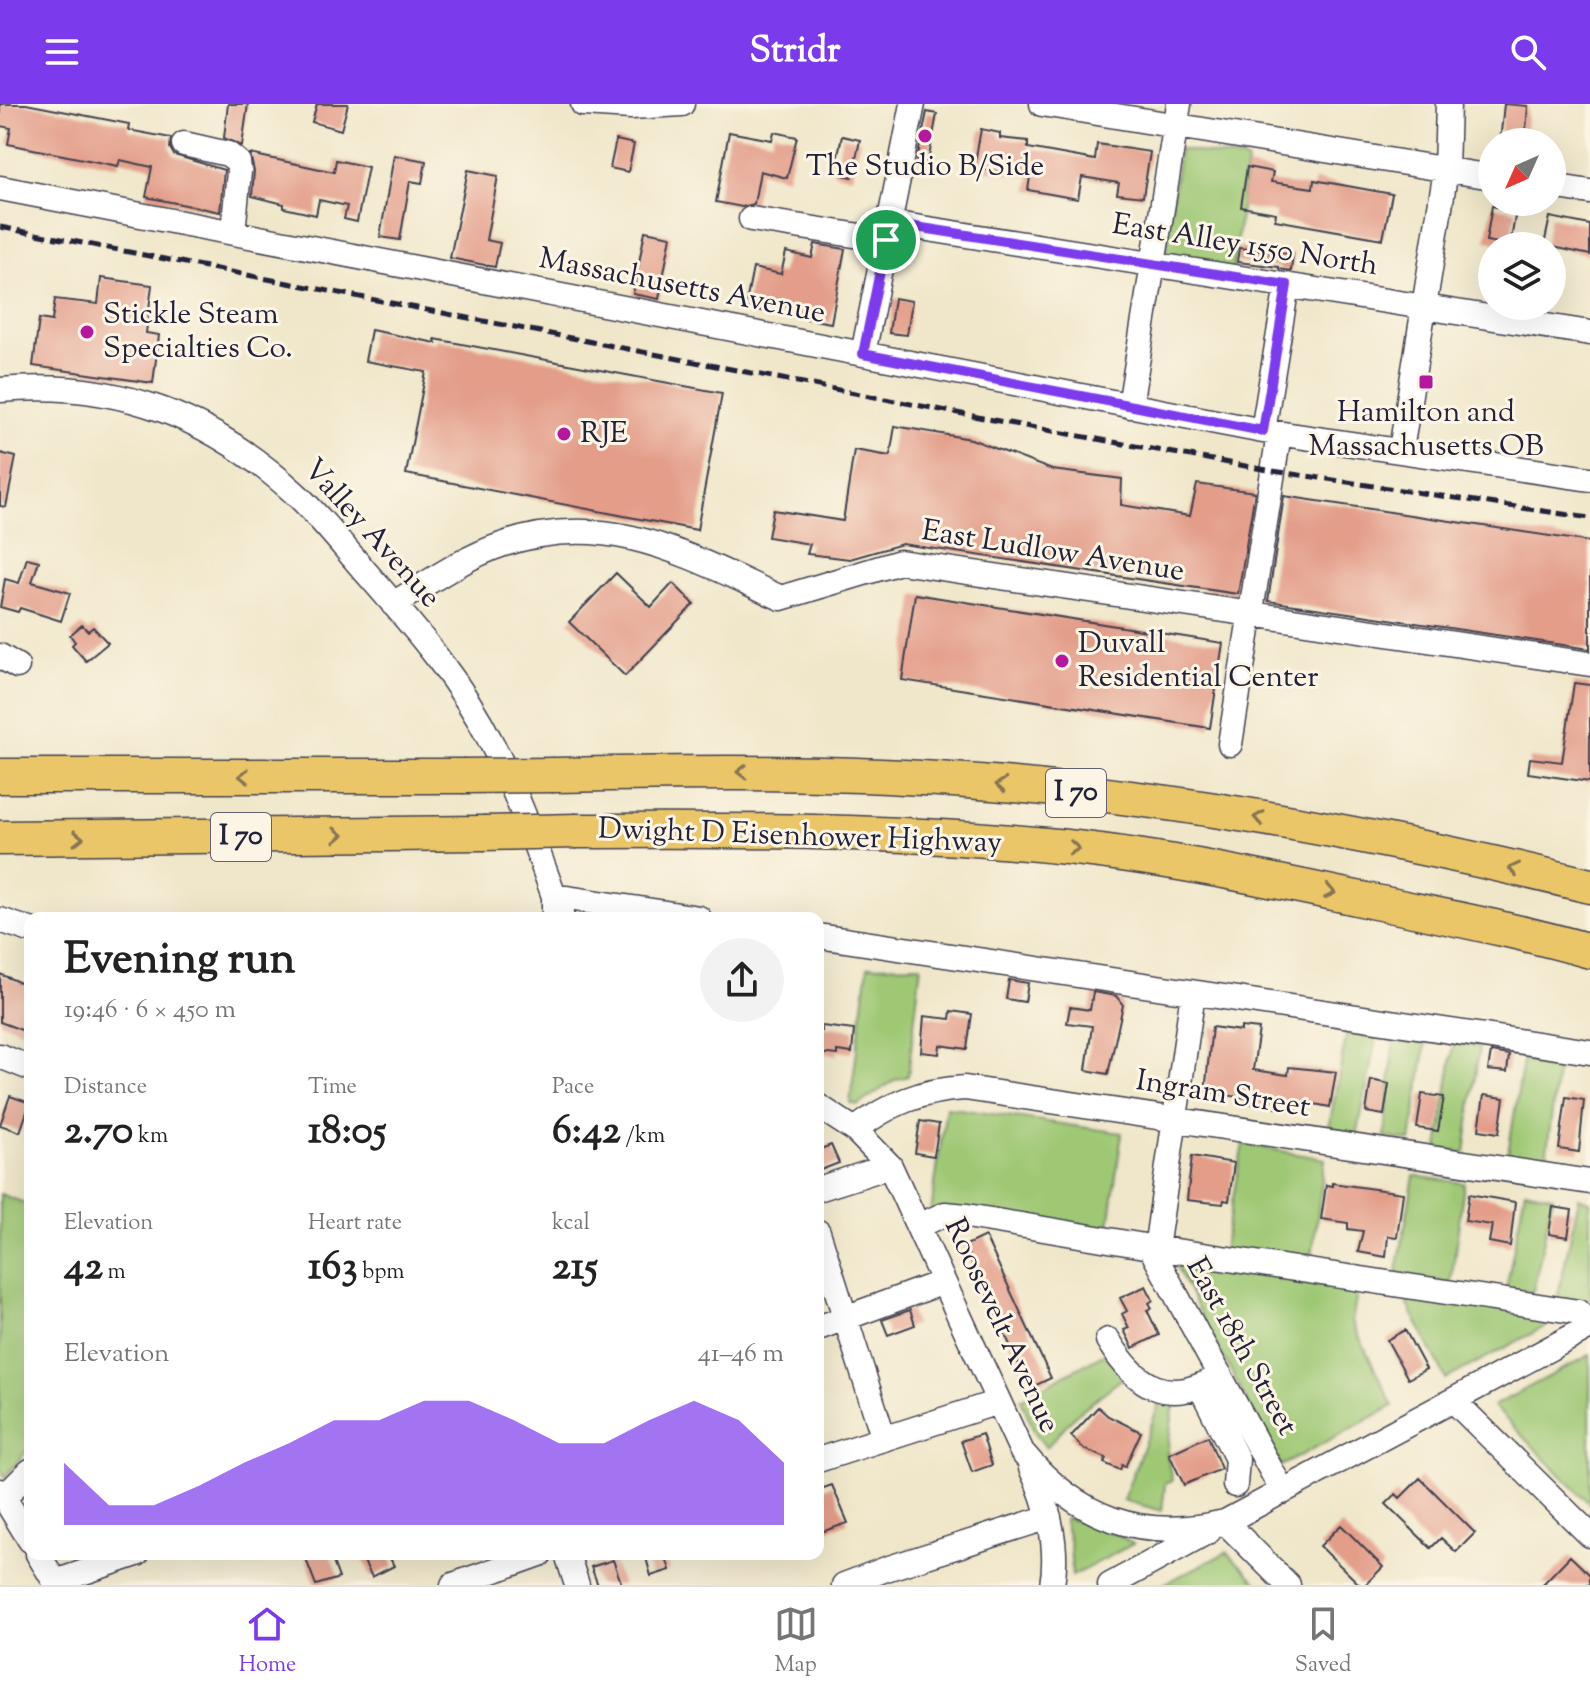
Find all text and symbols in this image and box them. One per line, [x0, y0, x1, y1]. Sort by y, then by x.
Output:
text: Stridr [750, 26, 840, 78]
icon: menu [40, 30, 84, 74]
icon: search [1506, 30, 1550, 74]
marker: The Studio B/Side [916, 127, 934, 145]
north arrow [1478, 128, 1566, 216]
map controls [1478, 128, 1566, 320]
place label: The Studio B/Side [806, 146, 1044, 189]
street label: East Alley 1550 North [1109, 204, 1381, 288]
pin [852, 206, 920, 274]
icon: arrive [864, 218, 908, 262]
button: layers [1478, 232, 1566, 320]
street label: Massachusetts Avenue [535, 238, 829, 336]
place label: Stickle Steam Specialties Co. [103, 294, 293, 371]
marker: Stickle Steam Specialties Co. [78, 323, 96, 341]
marker: Hamilton and Massachusetts OB [1417, 373, 1435, 391]
place label: Hamilton and Massachusetts OB [1308, 392, 1544, 469]
place label: RJE [580, 413, 628, 456]
marker: RJE [555, 425, 573, 443]
street label: Valley Avenue [292, 450, 450, 618]
street label: East Ludlow Avenue [919, 510, 1187, 594]
place label: Duvall Residential Center [1078, 623, 1318, 700]
marker: Duvall Residential Center [1053, 652, 1071, 670]
one-way arrow [735, 763, 748, 781]
one-way arrow [237, 767, 250, 785]
road number: I 70 [1046, 769, 1106, 817]
one-way arrow [994, 776, 1007, 793]
street label: Dwight D Eisenhower Highway [597, 808, 1003, 866]
one-way arrow [1252, 811, 1266, 828]
road number: I 70 [211, 813, 271, 861]
one-way arrow [332, 827, 345, 844]
one-way arrow [72, 829, 85, 847]
one-way arrow [1068, 840, 1081, 857]
one-way arrow [1508, 861, 1521, 878]
one-way arrow [1323, 883, 1337, 900]
text: Evening run [64, 930, 296, 993]
button: share [700, 938, 784, 1022]
text: 19:46 · 6 × 450 m [64, 992, 236, 1029]
street label: Ingram Street [1133, 1060, 1313, 1130]
text: Distance [64, 1072, 147, 1104]
text: Time [308, 1072, 357, 1104]
text: Pace [552, 1072, 594, 1104]
text: 2.70 [64, 1104, 133, 1161]
text: 18:05 [308, 1104, 386, 1161]
text: 6:42 [552, 1104, 621, 1161]
text: km [133, 1121, 168, 1153]
text: /km [621, 1121, 665, 1153]
text: Elevation [64, 1208, 153, 1240]
text: Heart rate [308, 1208, 402, 1240]
text: kcal [552, 1208, 590, 1240]
street label: Roosevelt Avenue [932, 1212, 1070, 1440]
text: 42 [64, 1240, 103, 1297]
text: 163 [308, 1240, 358, 1297]
text: 215 [552, 1240, 598, 1297]
street label: East 18th Street [1174, 1250, 1308, 1444]
text: m [103, 1257, 126, 1289]
text: bpm [358, 1257, 405, 1289]
text: Elevation [64, 1336, 169, 1373]
text: 41–46 m [698, 1336, 784, 1373]
tab: Home [239, 1602, 296, 1682]
tab: Map [774, 1602, 818, 1682]
tab: Saved [1295, 1602, 1351, 1682]

